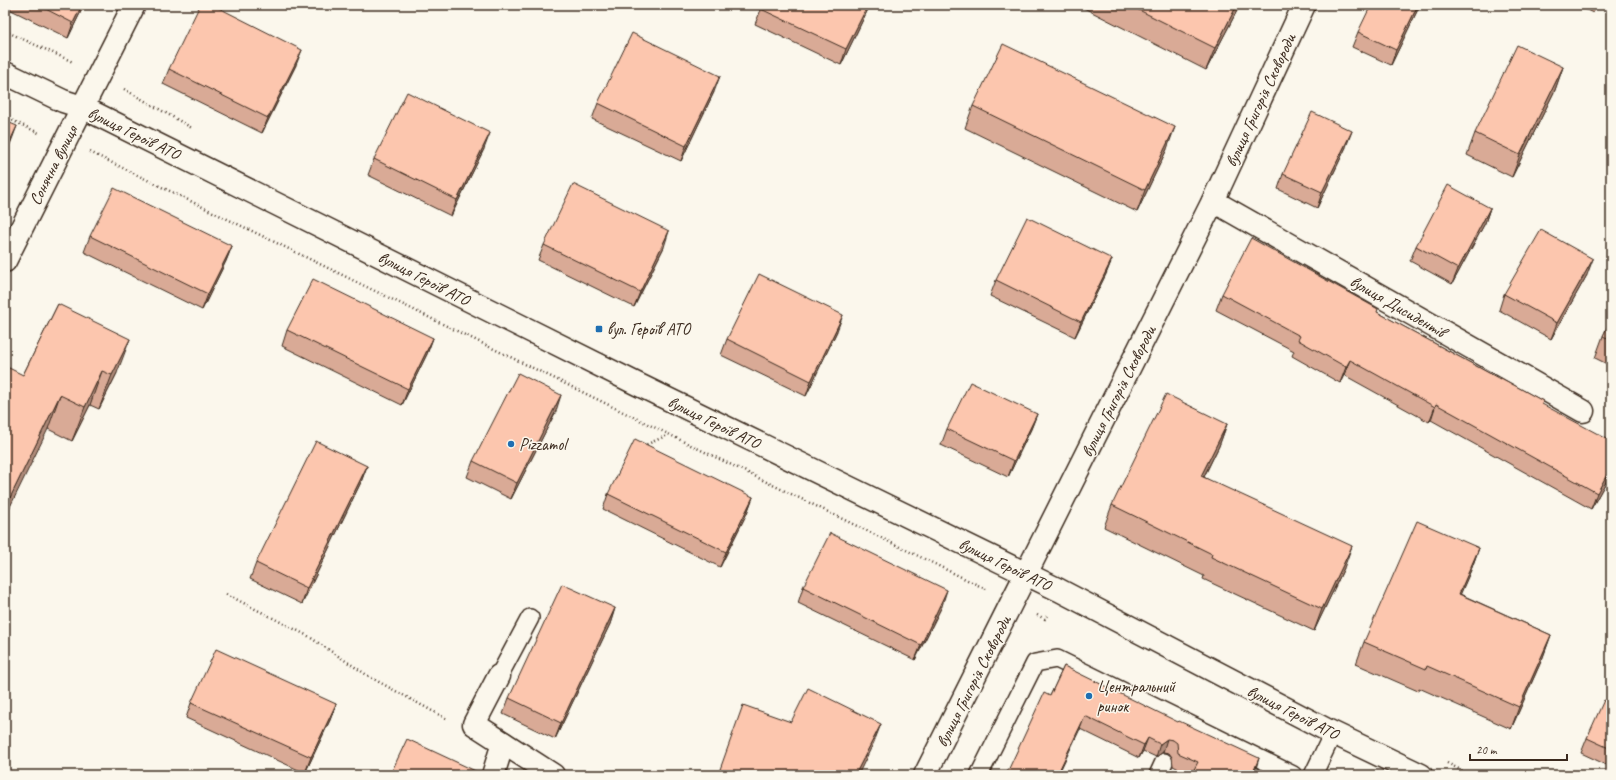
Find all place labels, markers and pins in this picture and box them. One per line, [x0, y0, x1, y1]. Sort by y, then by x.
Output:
place label: вул. Героїв АТО [607, 319, 692, 340]
marker: вул. Героїв АТО [594, 324, 604, 334]
place label: Pizzamol [519, 434, 569, 455]
marker: Pizzamol [506, 439, 516, 449]
place label: Центральний ринок [1097, 676, 1176, 717]
marker: Центральний ринок [1084, 691, 1094, 701]

